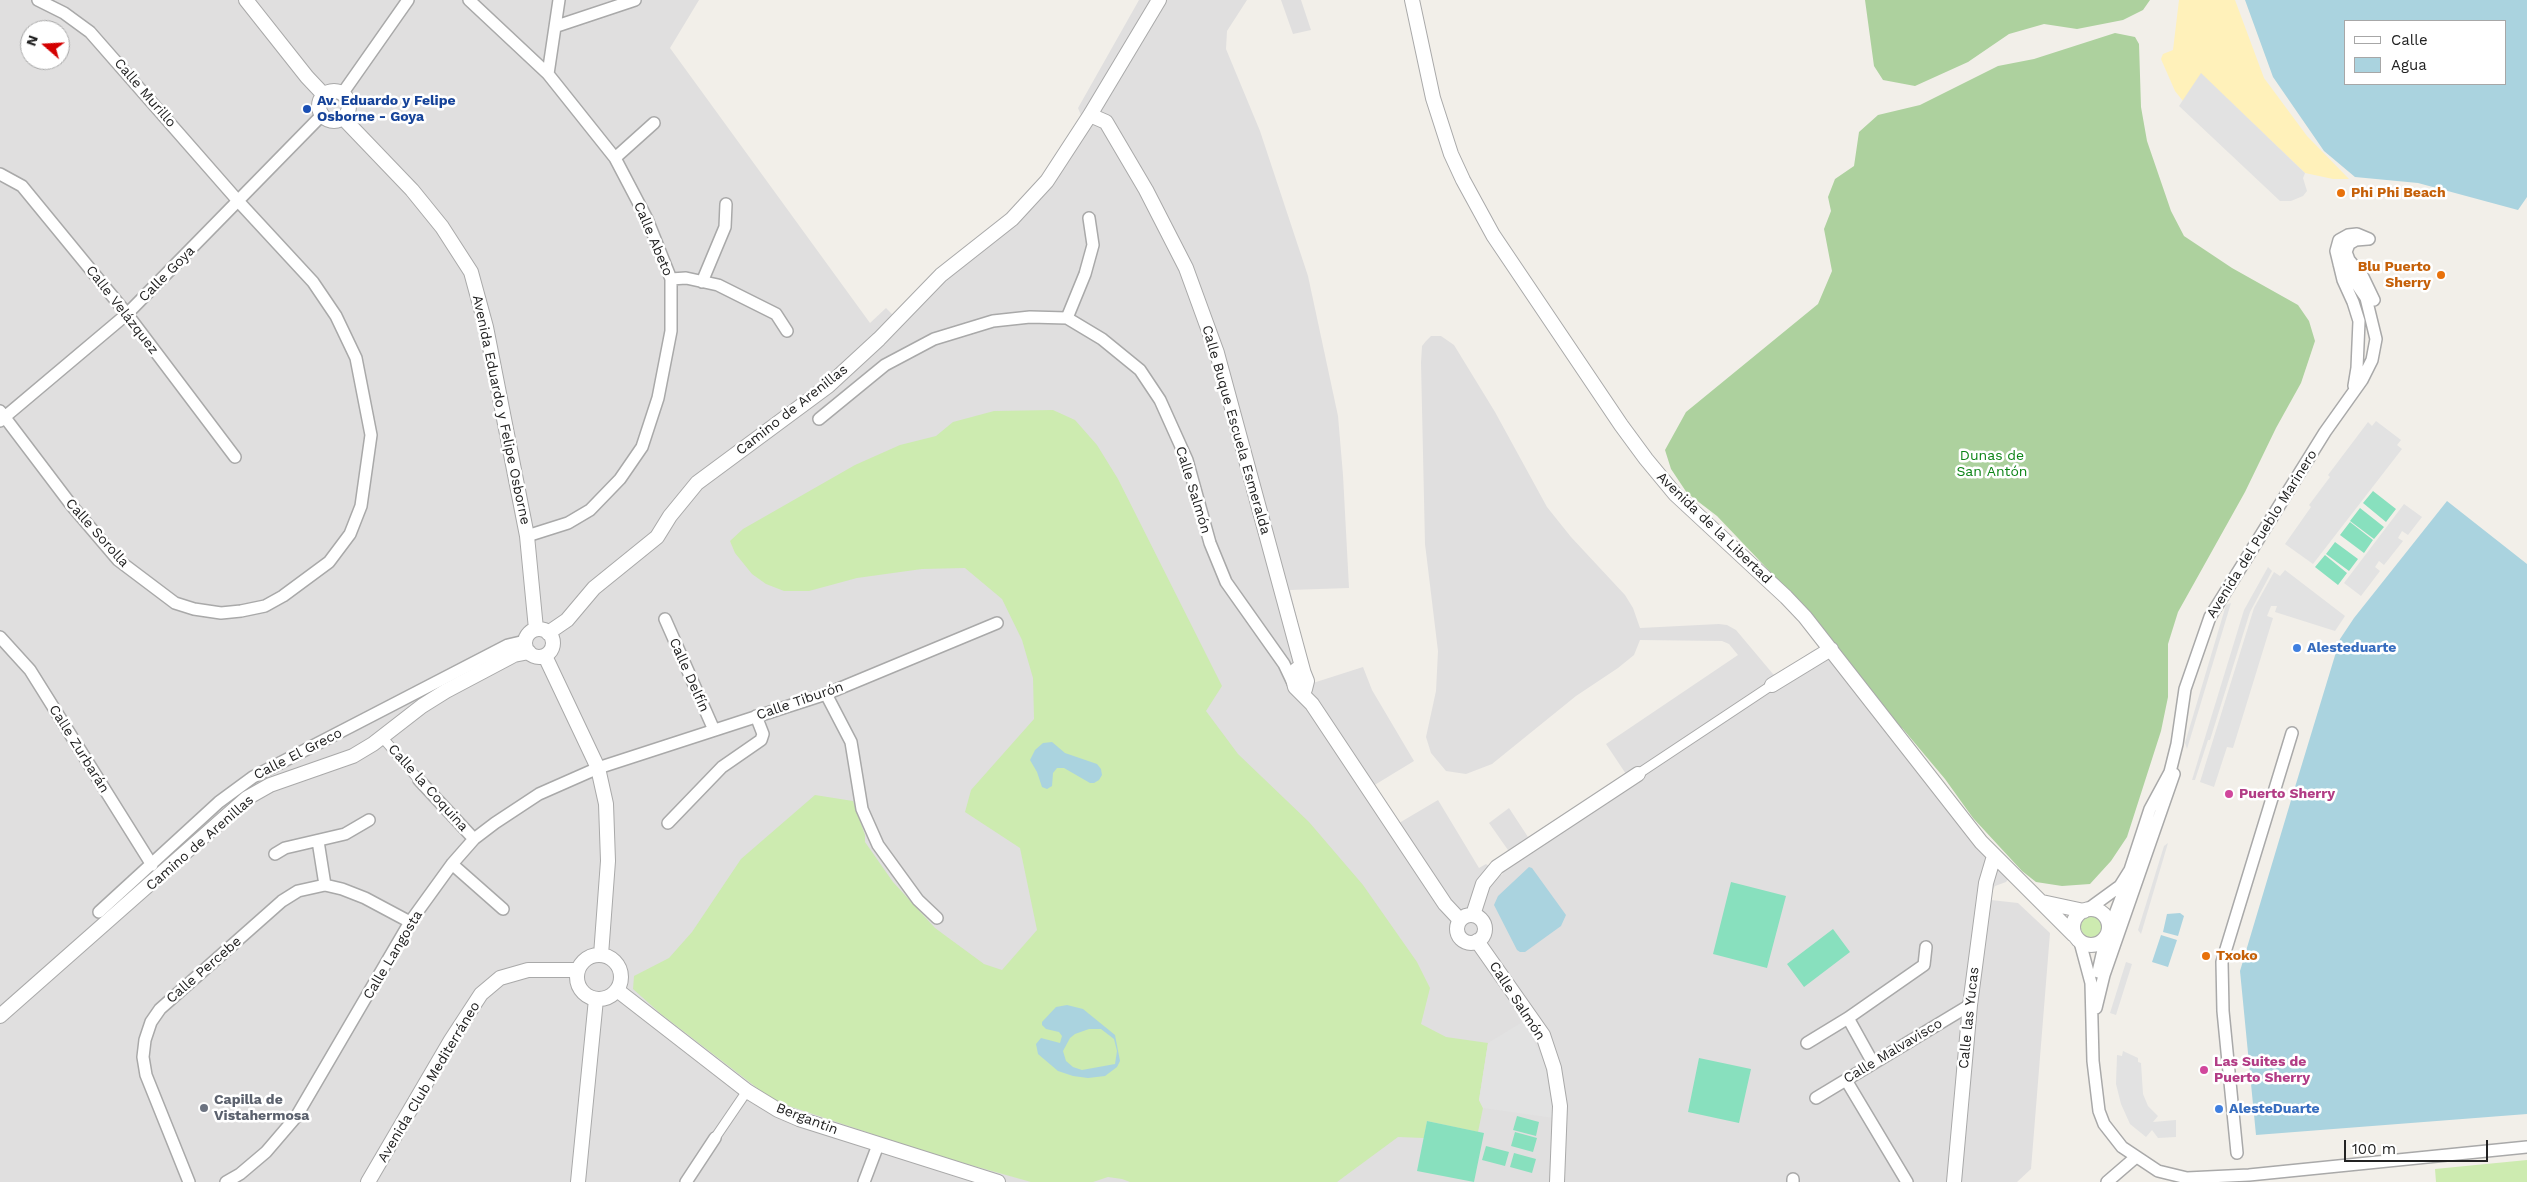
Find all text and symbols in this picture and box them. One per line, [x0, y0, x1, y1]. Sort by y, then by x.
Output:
north arrow [20, 20, 70, 70]
legend [2344, 20, 2507, 85]
text: Calle [2391, 31, 2428, 49]
text: N [23, 33, 41, 48]
street label: Calle Murillo [111, 55, 179, 131]
text: Agua [2391, 56, 2427, 74]
place label: Av. Eduardo y Felipe Osborne - Goya [317, 93, 456, 125]
marker: Av. Eduardo y Felipe Osborne - Goya [301, 103, 313, 115]
place label: Phi Phi Beach [2351, 185, 2446, 201]
marker: Phi Phi Beach [2335, 187, 2347, 199]
street label: Calle Abeto [630, 199, 676, 279]
street label: Calle Goya [136, 243, 198, 305]
place label: Blu Puerto Sherry [2358, 259, 2431, 292]
street label: Calle Velázquez [82, 262, 162, 358]
marker: Blu Puerto Sherry [2435, 269, 2447, 281]
street label: Avenida Eduardo y Felipe Osborne [468, 294, 534, 526]
street label: Calle Buque Escuela Esmeralda [1198, 323, 1274, 537]
street label: Camino de Arenillas [733, 361, 851, 459]
street label: Calle Salmón [1172, 444, 1214, 536]
street label: Avenida del Pueblo Marinero [2203, 447, 2321, 621]
park label: Dunas de San Antón [1957, 448, 2027, 481]
street label: Avenida de la Libertad [1653, 469, 1775, 587]
street label: Calle Sorolla [62, 495, 132, 571]
street label: Calle Delfín [665, 635, 713, 715]
place label: Alesteduarte [2307, 640, 2396, 656]
marker: Alesteduarte [2291, 642, 2303, 654]
street label: Calle Tiburón [754, 678, 846, 724]
street label: Calle Zurbarán [45, 702, 113, 796]
street label: Calle El Greco [251, 725, 345, 783]
street label: Calle la Coquina [384, 741, 472, 835]
place label: Puerto Sherry [2239, 786, 2335, 802]
marker: Puerto Sherry [2223, 788, 2235, 800]
street label: Camino de Arenillas [143, 792, 257, 894]
street label: Calle Langosta [360, 907, 426, 1003]
street label: Calle Percebe [163, 933, 245, 1007]
place label: Txoko [2216, 948, 2258, 964]
marker: Txoko [2200, 950, 2212, 962]
street label: Calle Salmón [1485, 959, 1549, 1043]
street label: Calle las Yucas [1955, 966, 1983, 1070]
street label: Avenida Club Mediterráneo [374, 998, 484, 1166]
street label: Calle Malvavisco [1841, 1015, 1945, 1087]
place label: Las Suites de Puerto Sherry [2214, 1054, 2310, 1086]
marker: Las Suites de Puerto Sherry [2198, 1064, 2210, 1076]
place label: Capilla de Vistahermosa [214, 1092, 309, 1124]
street label: Bergantin [774, 1100, 840, 1138]
place label: AlesteDuarte [2229, 1101, 2320, 1117]
marker: Capilla de Vistahermosa [198, 1102, 210, 1114]
marker: AlesteDuarte [2213, 1103, 2225, 1115]
scale bar [2347, 1130, 2491, 1162]
text: 100 m [2352, 1140, 2396, 1158]

